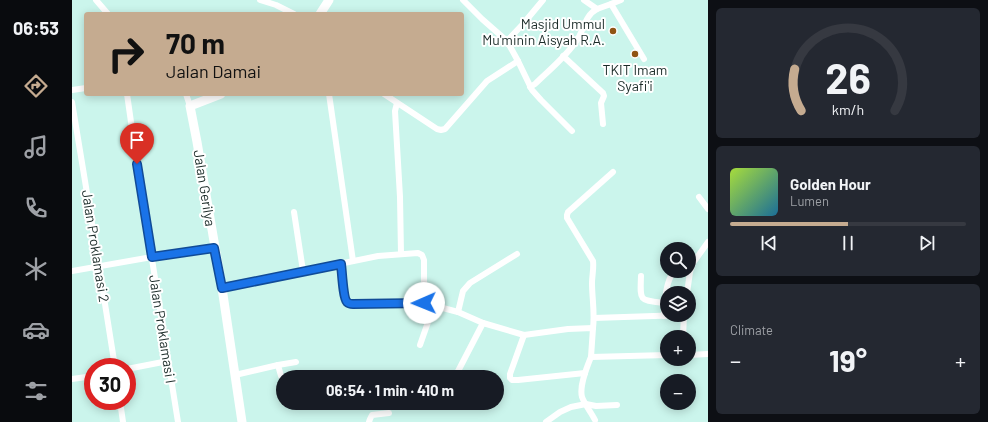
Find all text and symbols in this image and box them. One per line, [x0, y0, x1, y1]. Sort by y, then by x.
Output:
place label: Masjid Ummul Mu'minin Aisyah R.A. [482, 15, 605, 48]
text: 06:53 [13, 17, 59, 39]
text: 70 m [166, 26, 225, 60]
marker: Masjid Ummul Mu'minin Aisyah R.A. [608, 26, 618, 36]
icon: right [100, 28, 152, 80]
marker: TKIT Imam Syafi'i [630, 49, 640, 59]
text: 26 [825, 52, 871, 102]
text: Jalan Damai [166, 60, 261, 82]
place label: TKIT Imam Syafi'i [603, 61, 667, 94]
icon: directions [22, 72, 50, 100]
text: km/h [832, 101, 864, 118]
pin [120, 123, 154, 164]
icon: arrive [126, 129, 148, 151]
icon: music [22, 133, 50, 161]
street label: Jalan Gerilya [191, 148, 219, 228]
text: Golden Hour [790, 175, 871, 193]
street label: Jalan Proklamasi 2 [79, 189, 113, 303]
text: Lumen [790, 193, 829, 209]
icon: phone [22, 194, 50, 222]
icon: previous [758, 232, 780, 254]
icon: pause [837, 232, 859, 254]
icon: next [916, 232, 938, 254]
map controls [660, 242, 696, 410]
button: search [660, 242, 696, 278]
icon: climate [22, 255, 50, 283]
street label: Jalan Proklamasi I [146, 273, 180, 385]
position arrow [403, 282, 445, 324]
button: layers [660, 286, 696, 322]
icon: car [22, 316, 50, 344]
text: Climate [730, 322, 773, 338]
button: + [660, 330, 696, 366]
text: 19° [829, 342, 867, 378]
text: − [730, 347, 741, 373]
text: + [955, 347, 966, 373]
speed limit sign: 30 [84, 358, 136, 410]
button: − [660, 374, 696, 410]
icon: filters [22, 377, 50, 405]
text: 06:54 · 1 min · 410 m [326, 381, 454, 399]

